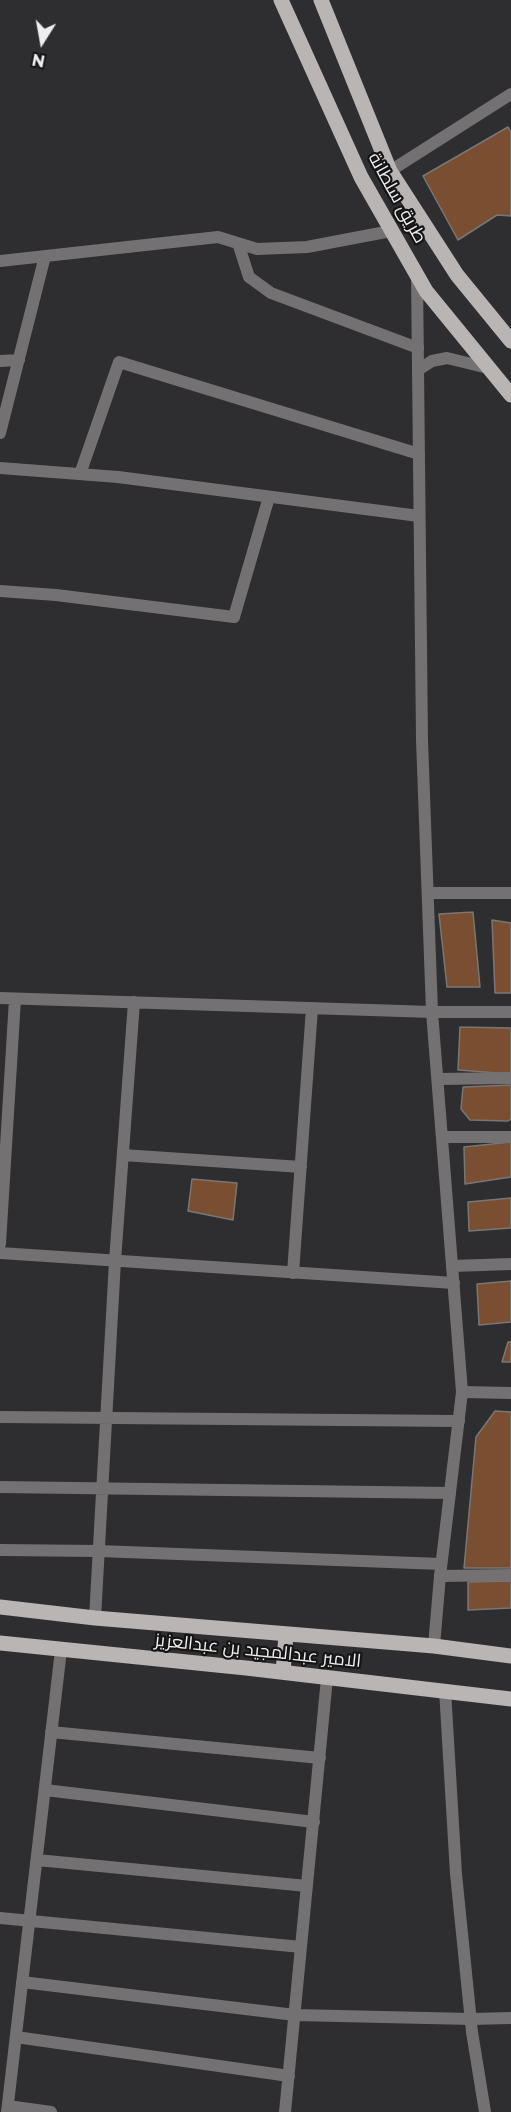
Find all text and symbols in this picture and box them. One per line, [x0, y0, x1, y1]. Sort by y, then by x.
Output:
north arrow [12, 12, 72, 72]
text: N [30, 50, 47, 71]
street label: طريق سلطانة [363, 149, 431, 247]
street label: الامير عبدالمجيد بن عبدالعزيز [154, 1629, 362, 1673]

